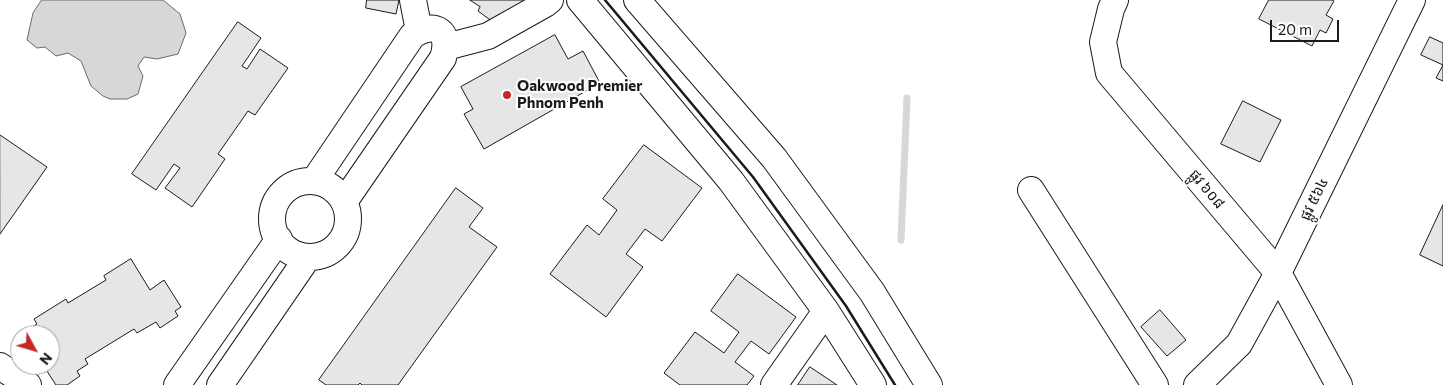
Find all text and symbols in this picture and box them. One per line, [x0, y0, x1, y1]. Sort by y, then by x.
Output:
scale bar [1273, 10, 1342, 42]
text: 20 m [1278, 20, 1312, 38]
place label: Oakwood Premier Phnom Penh [517, 77, 642, 112]
marker: Oakwood Premier Phnom Penh [501, 89, 513, 101]
street label: ផ្លូវ ៦០៨ [1185, 166, 1229, 212]
street label: ផ្លូវ ៥៦៤ [1296, 174, 1332, 224]
north arrow [10, 325, 60, 375]
text: N [36, 350, 56, 369]

